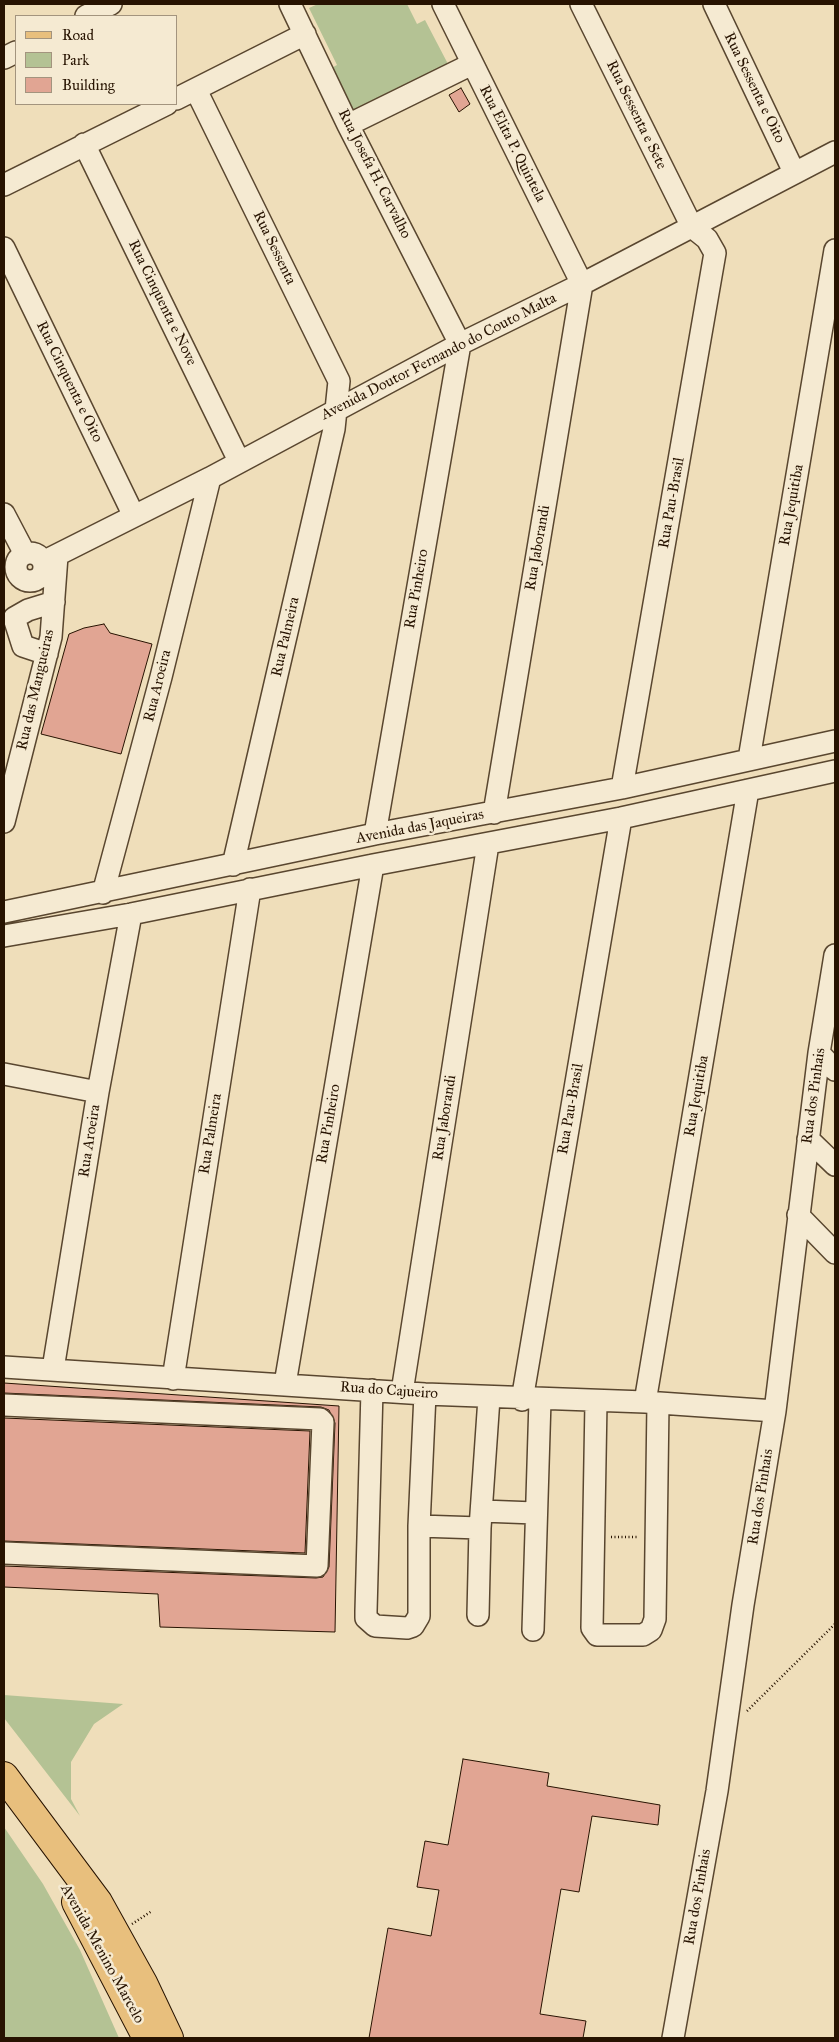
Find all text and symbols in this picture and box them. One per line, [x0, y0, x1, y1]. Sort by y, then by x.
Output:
legend [15, 15, 178, 105]
text: Road [62, 26, 94, 44]
street label: Rua Sessenta e Oito [719, 30, 789, 146]
text: Park [62, 51, 89, 69]
street label: Rua Sessenta e Sete [602, 58, 670, 172]
text: Building [62, 76, 115, 94]
street label: Rua Elita P. Quintela [475, 83, 549, 205]
street label: Rua Josefa H. Carvalho [334, 106, 414, 242]
street label: Rua Sessenta [248, 208, 300, 288]
street label: Rua Cinquenta e Nove [124, 237, 200, 369]
street label: Avenida Doutor Fernando do Couto Malta [318, 290, 560, 424]
street label: Rua Cinquenta e Oito [32, 318, 106, 446]
street label: Rua Pau-Brasil [655, 456, 689, 550]
street label: Rua Jequitiba [776, 463, 808, 547]
street label: Rua Jaborandi [522, 504, 554, 592]
street label: Rua Pinheiro [401, 548, 433, 630]
street label: Rua Palmeira [268, 595, 304, 679]
street label: Rua das Mangueiras [13, 628, 59, 752]
street label: Rua Aroeira [140, 648, 176, 724]
street label: Avenida das Jaqueiras [355, 806, 485, 848]
street label: Rua dos Pinhais [798, 1047, 830, 1145]
street label: Rua Jequitiba [681, 1054, 713, 1138]
street label: Rua Pau-Brasil [554, 1062, 588, 1156]
street label: Rua Jaborandi [429, 1074, 461, 1162]
street label: Rua Pinheiro [313, 1083, 345, 1165]
street label: Rua Palmeira [196, 1092, 226, 1176]
street label: Rua Aroeira [75, 1103, 105, 1179]
street label: Rua do Cajueiro [339, 1379, 439, 1403]
street label: Rua dos Pinhais [745, 1448, 777, 1546]
street label: Rua dos Pinhais [681, 1848, 715, 1946]
street label: Avenida Menino Marcelo [56, 1881, 148, 2027]

